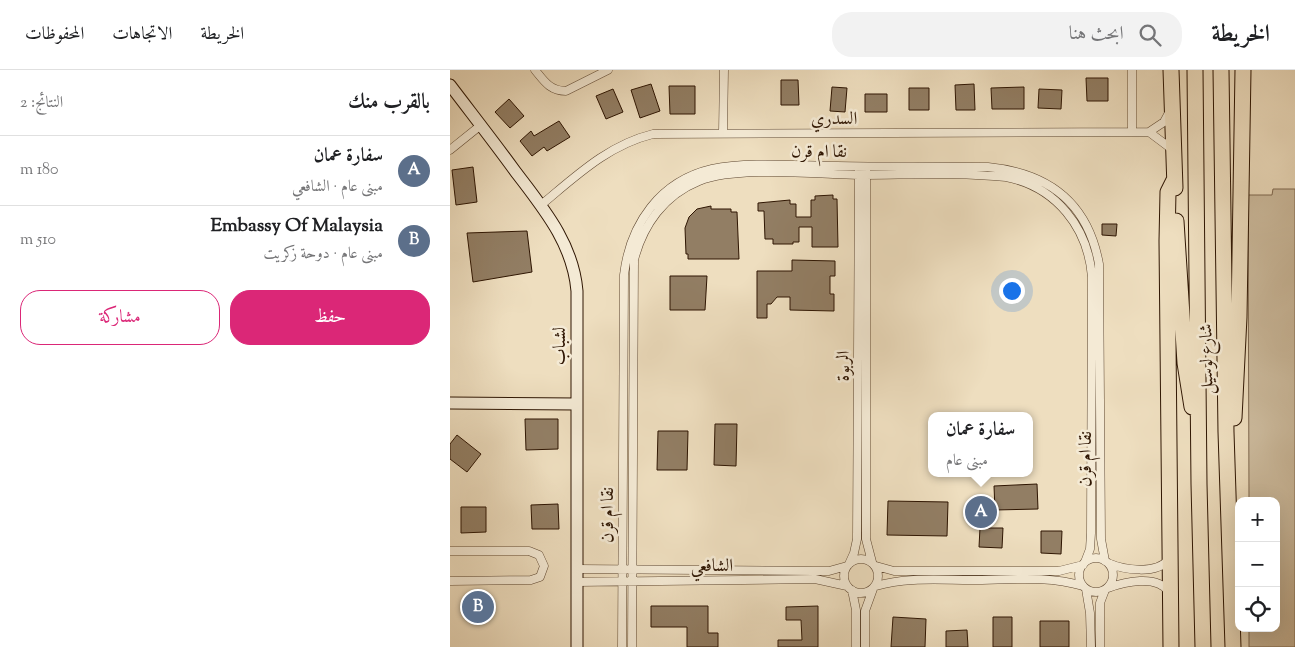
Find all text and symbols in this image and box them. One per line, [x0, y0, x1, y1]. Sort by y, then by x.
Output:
search box [832, 12, 1182, 57]
text: الخريطة [1212, 18, 1270, 52]
text: ابحث هنا [1069, 21, 1124, 48]
icon: search [1136, 21, 1164, 49]
text: المحفوظات [25, 22, 84, 48]
text: الاتجاهات [112, 22, 172, 48]
text: الخريطة [200, 22, 244, 48]
text: بالقرب منك [348, 88, 430, 118]
text: النتائج: 2 [20, 92, 63, 115]
street label: السدري [811, 107, 857, 133]
street label: نقا ام قرن [791, 140, 847, 167]
text: سفارة عمان [313, 143, 383, 170]
text: 180 m [20, 159, 59, 182]
text: A [408, 159, 421, 182]
text: مبنى عام · الشافعي [292, 176, 383, 199]
text: Embassy Of Malaysia [210, 213, 383, 240]
text: 510 m [20, 229, 56, 252]
text: B [409, 229, 419, 252]
text: مبنى عام · دوحة زكريت [263, 243, 383, 266]
your location [999, 278, 1025, 304]
button: مشاركة [20, 290, 220, 345]
button: حفظ [230, 290, 430, 345]
street label: شارع لوسيل [1194, 323, 1222, 395]
street label: لشباب [548, 327, 574, 365]
street label: الربوة [832, 351, 858, 381]
popup [928, 412, 1033, 477]
text: سفارة عمان [946, 417, 1015, 444]
street label: نقا ام قرن [1074, 431, 1101, 487]
text: مبنى عام [946, 450, 988, 473]
street label: نقا ام قرن [596, 487, 623, 543]
pin: A [965, 493, 997, 531]
map controls [1235, 497, 1280, 632]
button: + [1235, 497, 1280, 542]
button: − [1235, 542, 1280, 587]
street label: الشافعي [691, 554, 733, 582]
button: locate [1235, 587, 1280, 632]
pin: B [462, 588, 494, 626]

